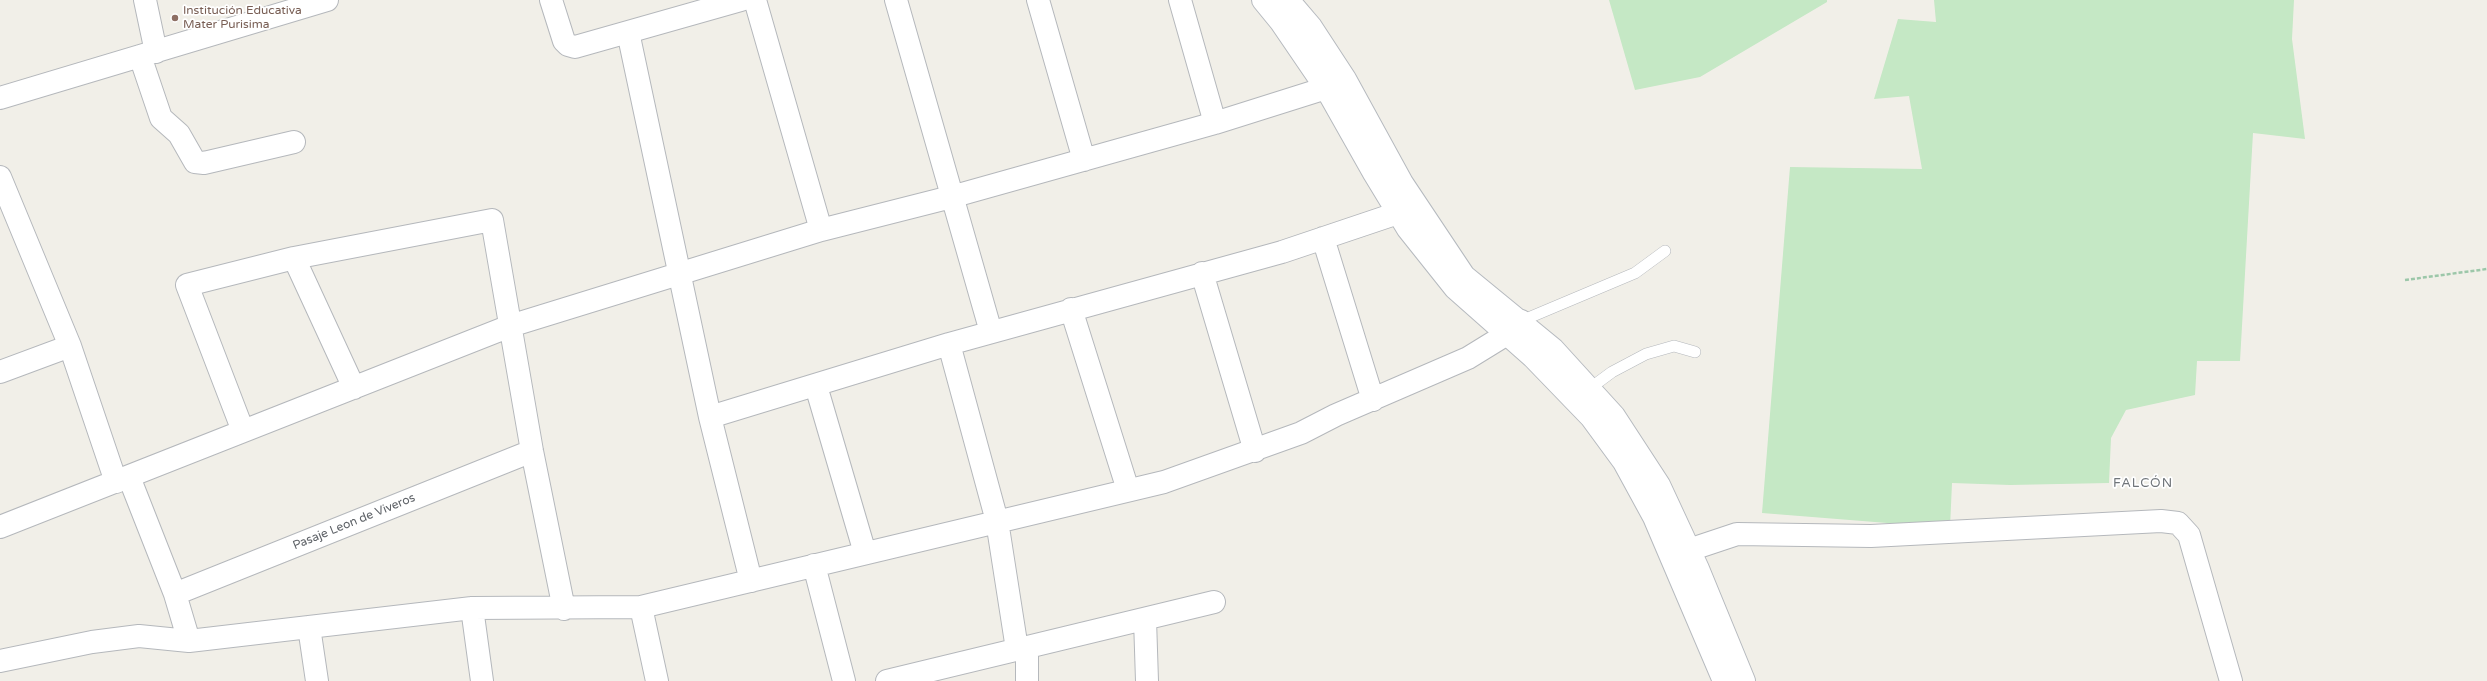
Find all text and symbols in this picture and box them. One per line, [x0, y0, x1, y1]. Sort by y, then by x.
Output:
place label: Institución Educativa Mater Purisima [183, 4, 302, 32]
marker: Institución Educativa Mater Purisima [170, 13, 180, 23]
district label: FALCÓN [2113, 476, 2173, 492]
street label: Pasaje Leon de Viveros [291, 491, 417, 553]

